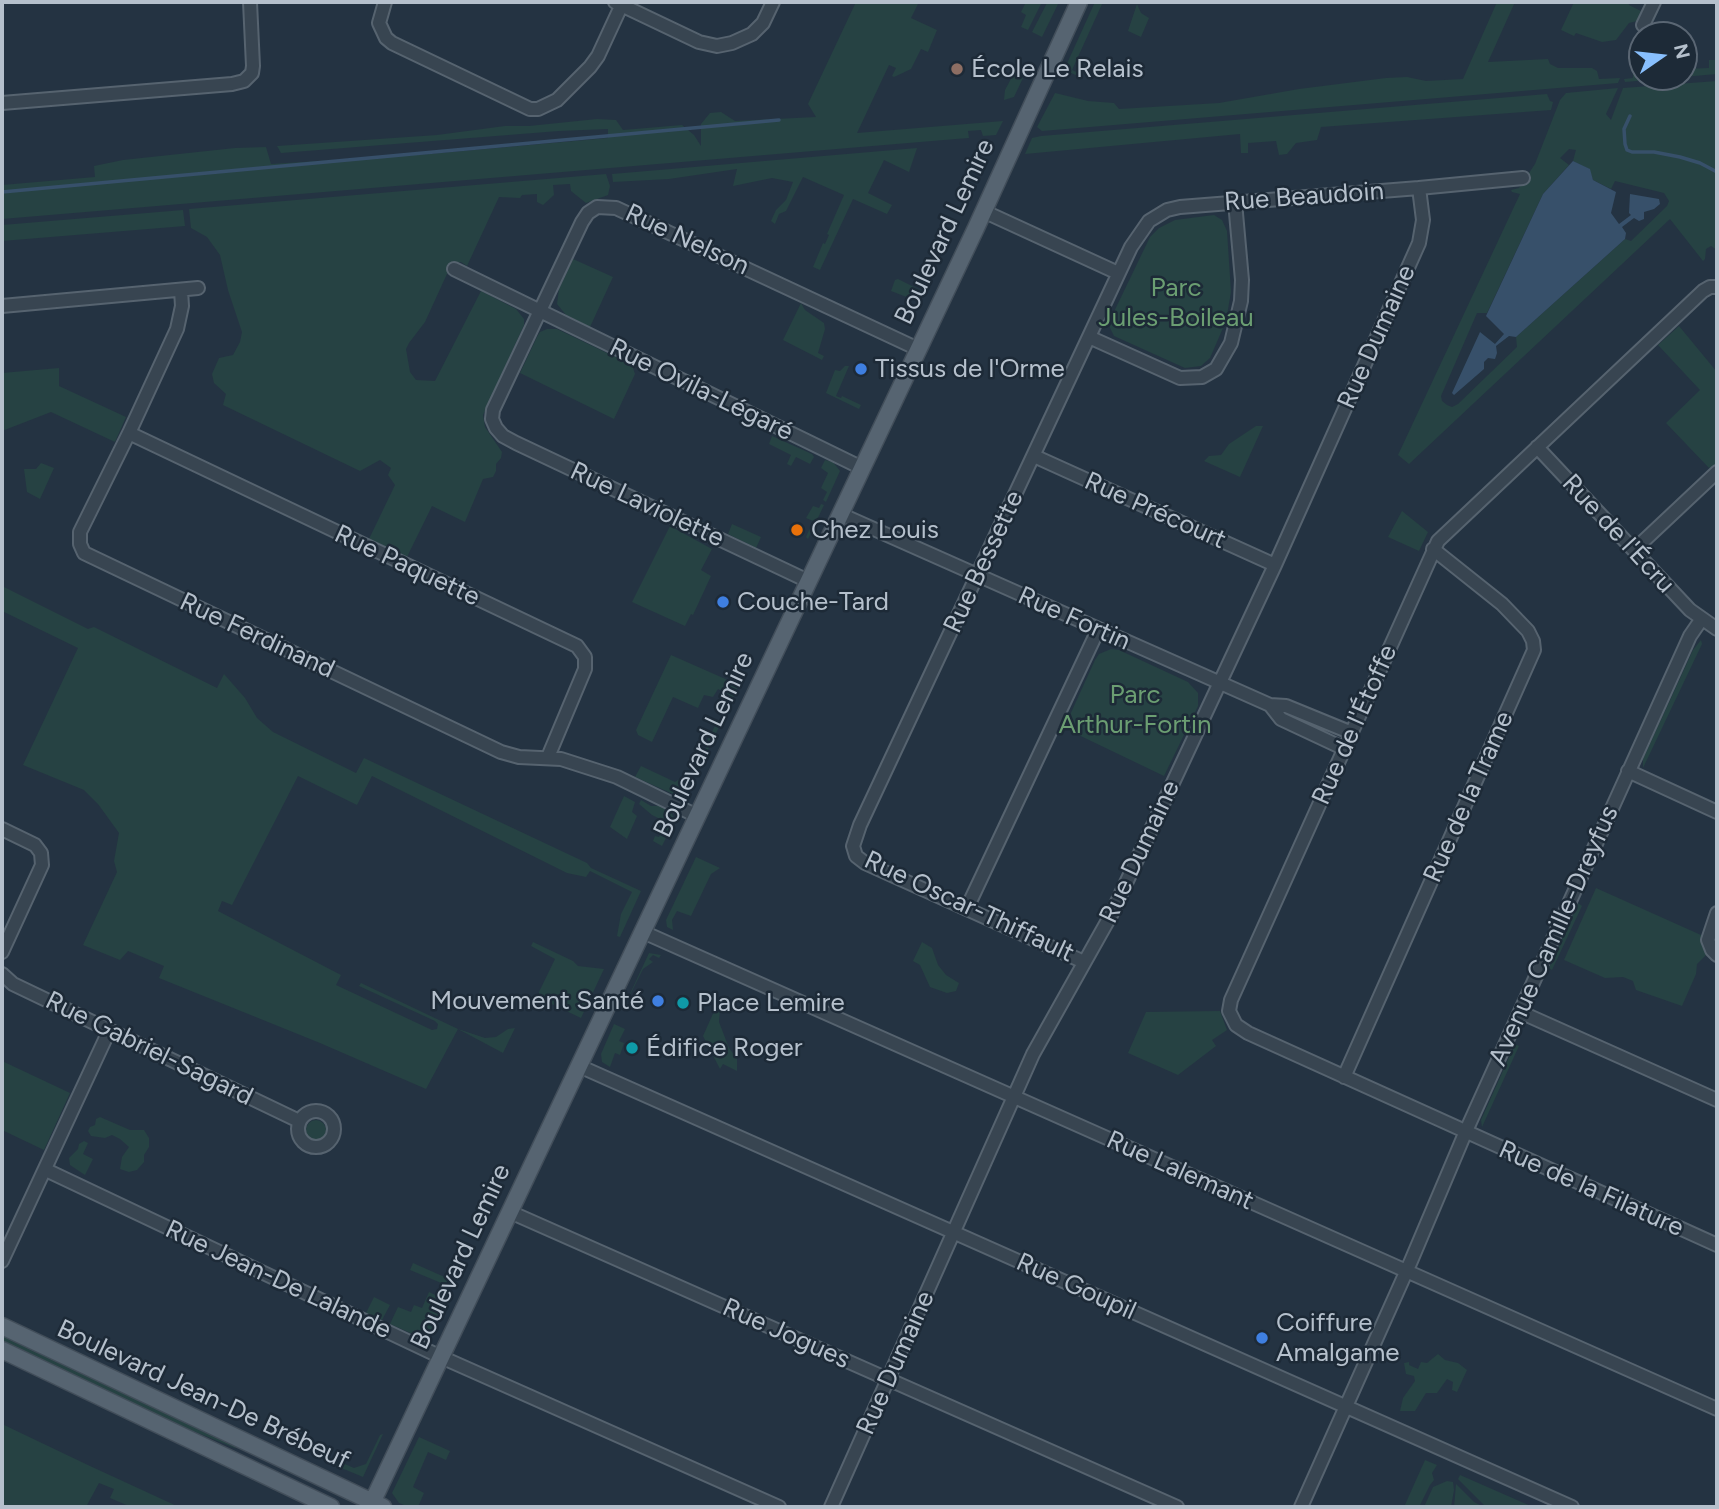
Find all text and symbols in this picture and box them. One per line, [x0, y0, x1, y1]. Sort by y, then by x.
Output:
north arrow [1628, 21, 1698, 91]
text: N [1669, 41, 1695, 61]
place label: École Le Relais [971, 53, 1144, 85]
marker: École Le Relais [949, 61, 965, 77]
street label: Boulevard Lemire [888, 134, 1002, 330]
street label: Rue Beaudoin [1223, 176, 1385, 218]
street label: Rue Nelson [620, 198, 754, 282]
street label: Rue Dumaine [1331, 260, 1423, 414]
park label: Parc Jules-Boileau [1098, 272, 1254, 334]
street label: Rue Ovila-Légaré [604, 332, 798, 448]
place label: Tissus de l'Orme [875, 353, 1065, 385]
marker: Tissus de l'Orme [853, 361, 869, 377]
street label: Rue Laviolette [565, 456, 729, 554]
street label: Rue Précourt [1079, 466, 1231, 556]
street label: Rue de l'Écru [1555, 468, 1681, 600]
street label: Rue Bessette [937, 486, 1031, 638]
place label: Chez Louis [811, 514, 939, 546]
street label: Rue Paquette [329, 519, 485, 613]
marker: Chez Louis [789, 522, 805, 538]
street label: Rue Fortin [1013, 580, 1135, 658]
place label: Couche-Tard [737, 586, 889, 618]
street label: Rue Ferdinand [175, 587, 339, 685]
marker: Couche-Tard [715, 594, 731, 610]
street label: Rue de l'Étoffe [1306, 640, 1404, 810]
street label: Boulevard Lemire [647, 647, 761, 843]
park label: Parc Arthur-Fortin [1058, 679, 1212, 740]
street label: Rue de la Trame [1417, 707, 1521, 887]
street label: Rue Dumaine [1093, 776, 1187, 928]
street label: Avenue Camille-Dreyfus [1483, 801, 1625, 1071]
street label: Rue Oscar-Thiffault [859, 845, 1079, 969]
street label: Rue Gabriel-Sagard [40, 985, 258, 1113]
place label: Mouvement Santé [430, 985, 644, 1017]
place label: Place Lemire [697, 987, 845, 1019]
marker: Mouvement Santé [650, 993, 666, 1009]
marker: Place Lemire [675, 995, 691, 1011]
place label: Édifice Roger [646, 1032, 803, 1064]
marker: Édifice Roger [624, 1040, 640, 1056]
street label: Rue Lalemant [1102, 1125, 1258, 1217]
street label: Rue de la Filature [1494, 1134, 1688, 1244]
street label: Boulevard Lemire [404, 1159, 518, 1355]
street label: Rue Jean-De Lalande [160, 1214, 396, 1346]
street label: Rue Goupil [1011, 1247, 1141, 1327]
street label: Rue Dumaine [850, 1286, 942, 1440]
street label: Rue Jogues [718, 1292, 854, 1376]
place label: Coiffure Amalgame [1276, 1307, 1400, 1368]
street label: Boulevard Jean-De Brébeuf [52, 1313, 354, 1477]
marker: Coiffure Amalgame [1254, 1330, 1270, 1346]

